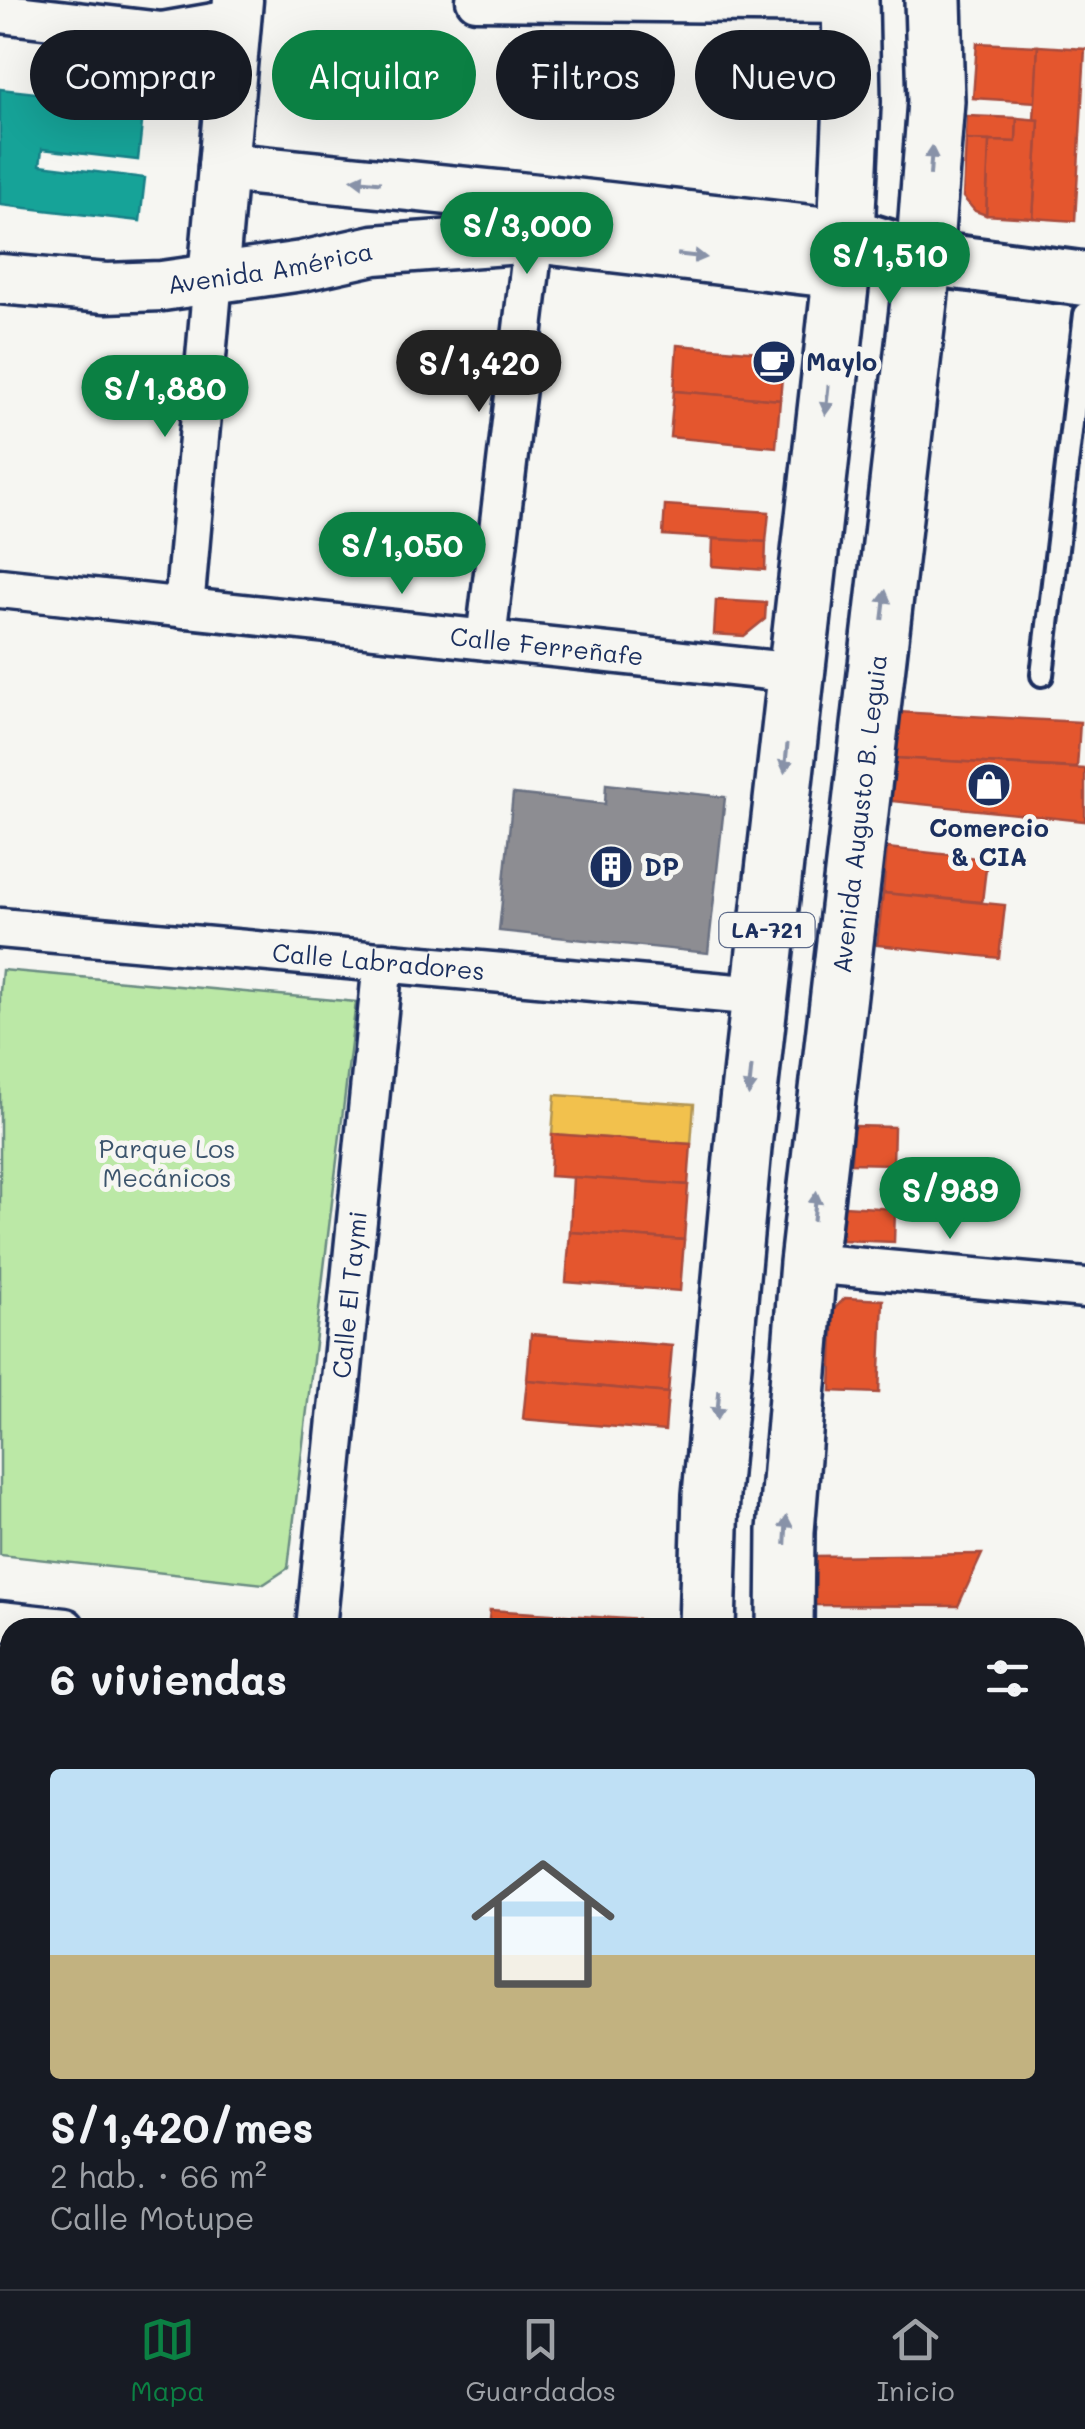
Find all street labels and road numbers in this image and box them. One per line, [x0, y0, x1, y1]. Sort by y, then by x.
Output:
street label: Avenida América [165, 234, 376, 300]
street label: Calle Ferreñafe [449, 619, 645, 672]
street label: Avenida Augusto B. Leguia [825, 653, 893, 975]
road number: LA-721 [720, 913, 814, 947]
street label: Calle Labradores [271, 935, 486, 986]
street label: Calle El Taymi [324, 1209, 373, 1380]

